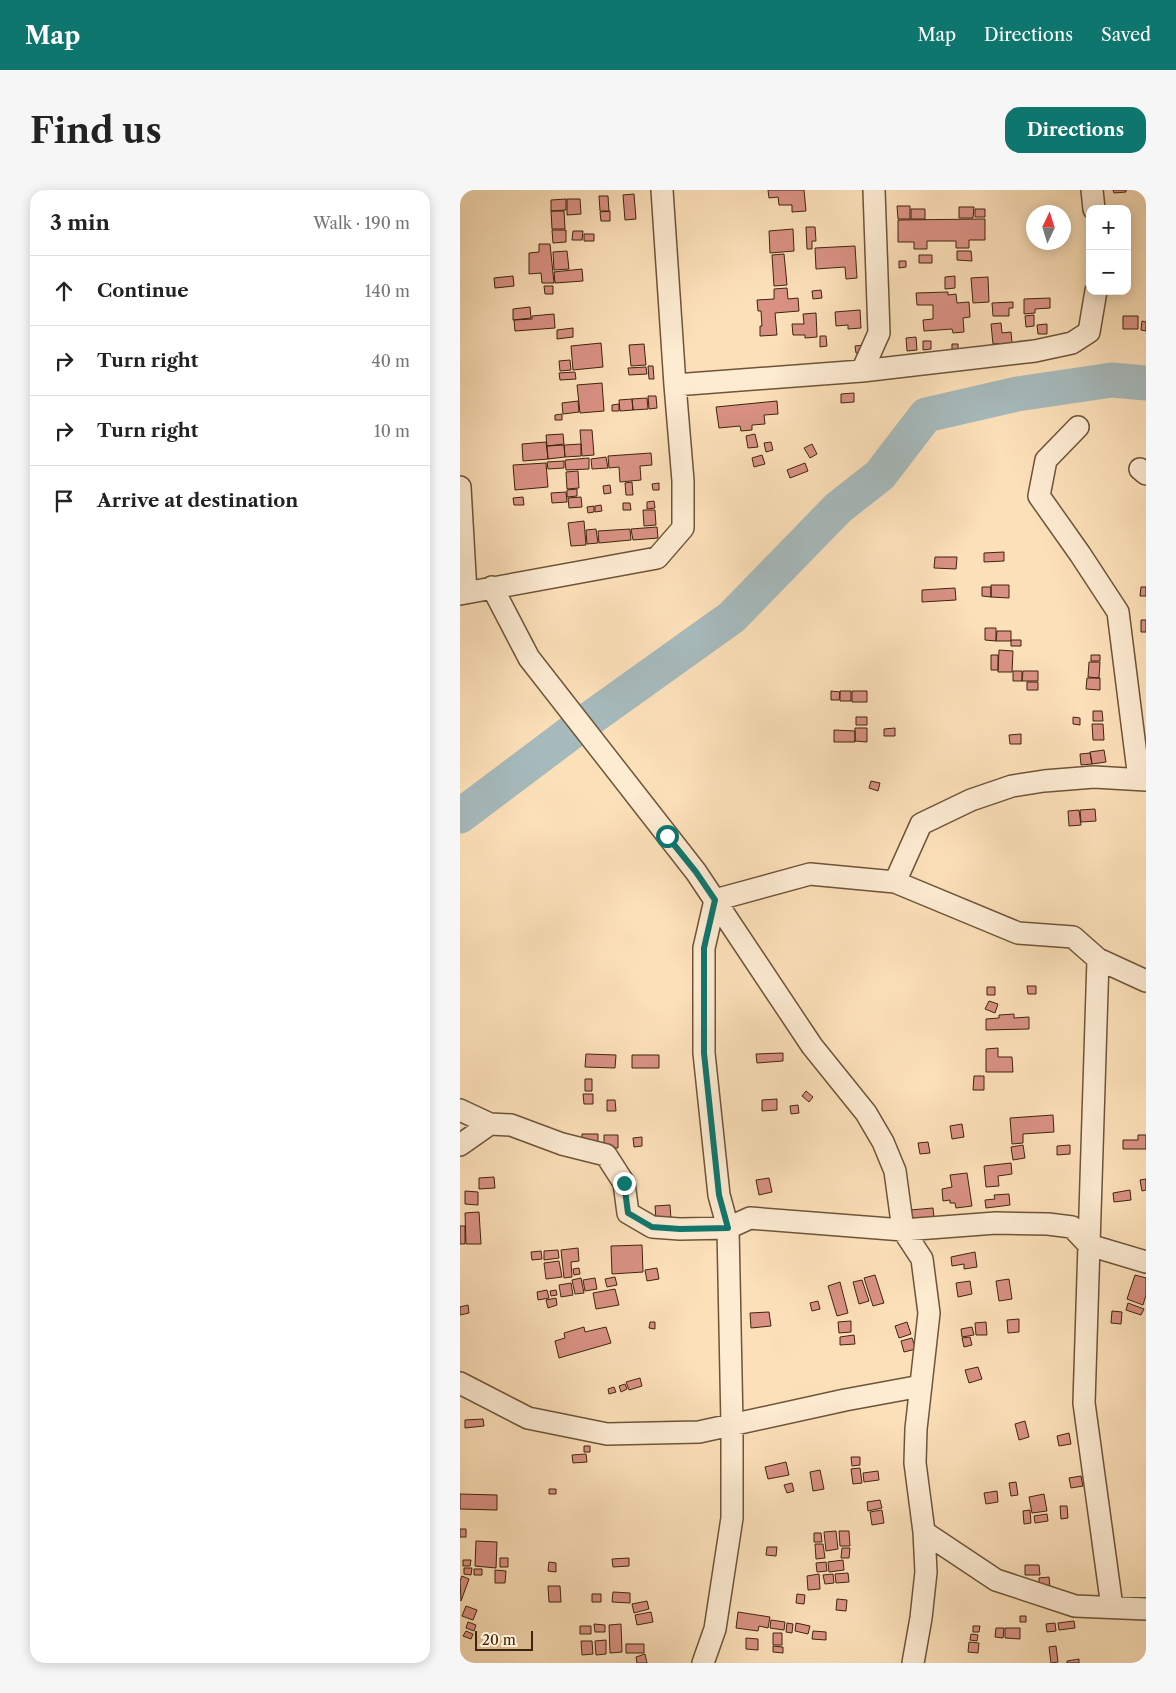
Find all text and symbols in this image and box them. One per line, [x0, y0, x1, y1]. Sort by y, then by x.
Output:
text: Map [25, 21, 80, 50]
text: Map [917, 24, 956, 46]
text: Directions [984, 24, 1073, 46]
text: Saved [1101, 24, 1151, 46]
button: Directions [1005, 107, 1146, 153]
text: Find us [30, 109, 162, 152]
north arrow [1026, 205, 1071, 250]
map controls [1086, 205, 1131, 295]
button: + [1086, 205, 1131, 250]
text: 3 min [50, 210, 110, 235]
text: Walk · 190 m [313, 213, 410, 233]
button: − [1086, 250, 1131, 295]
icon: ahead [50, 277, 78, 305]
text: Continue [97, 279, 189, 302]
text: 140 m [365, 281, 410, 301]
icon: right [50, 347, 78, 375]
text: Turn right [97, 349, 198, 372]
text: 40 m [371, 351, 410, 371]
icon: right [50, 417, 78, 445]
text: Turn right [97, 419, 198, 442]
text: 10 m [374, 421, 410, 441]
icon: arrive [50, 487, 78, 515]
text: Arrive at destination [97, 489, 298, 512]
route start [656, 825, 679, 848]
route end [613, 1172, 636, 1195]
scale bar [475, 1628, 532, 1651]
text: 20 m [482, 1631, 516, 1649]

